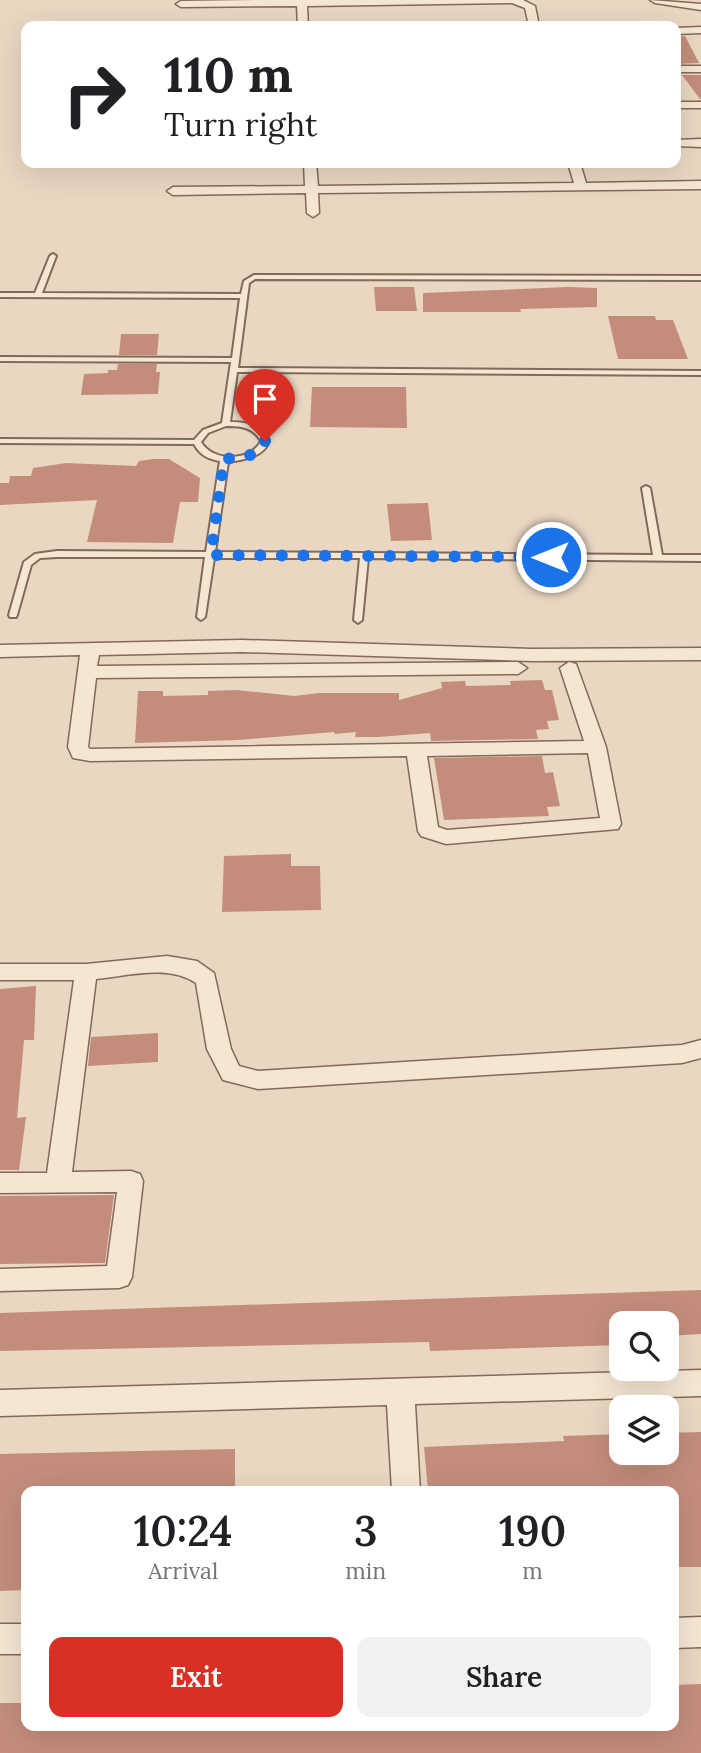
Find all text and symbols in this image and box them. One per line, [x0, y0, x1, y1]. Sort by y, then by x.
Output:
text: 110 m [164, 43, 293, 105]
icon: right [49, 49, 140, 140]
text: Turn right [164, 104, 317, 145]
pin [235, 369, 295, 441]
icon: arrive [246, 380, 284, 418]
position arrow [514, 520, 588, 594]
map controls [609, 1311, 679, 1465]
button: search [609, 1311, 679, 1381]
button: layers [609, 1395, 679, 1465]
text: 10:24 [134, 1504, 232, 1558]
text: 3 [354, 1504, 377, 1558]
text: 190 [499, 1504, 566, 1558]
text: Arrival [148, 1556, 218, 1585]
text: min [345, 1556, 386, 1585]
text: m [522, 1556, 543, 1585]
button: Exit [49, 1637, 343, 1717]
button: Share [357, 1637, 651, 1717]

